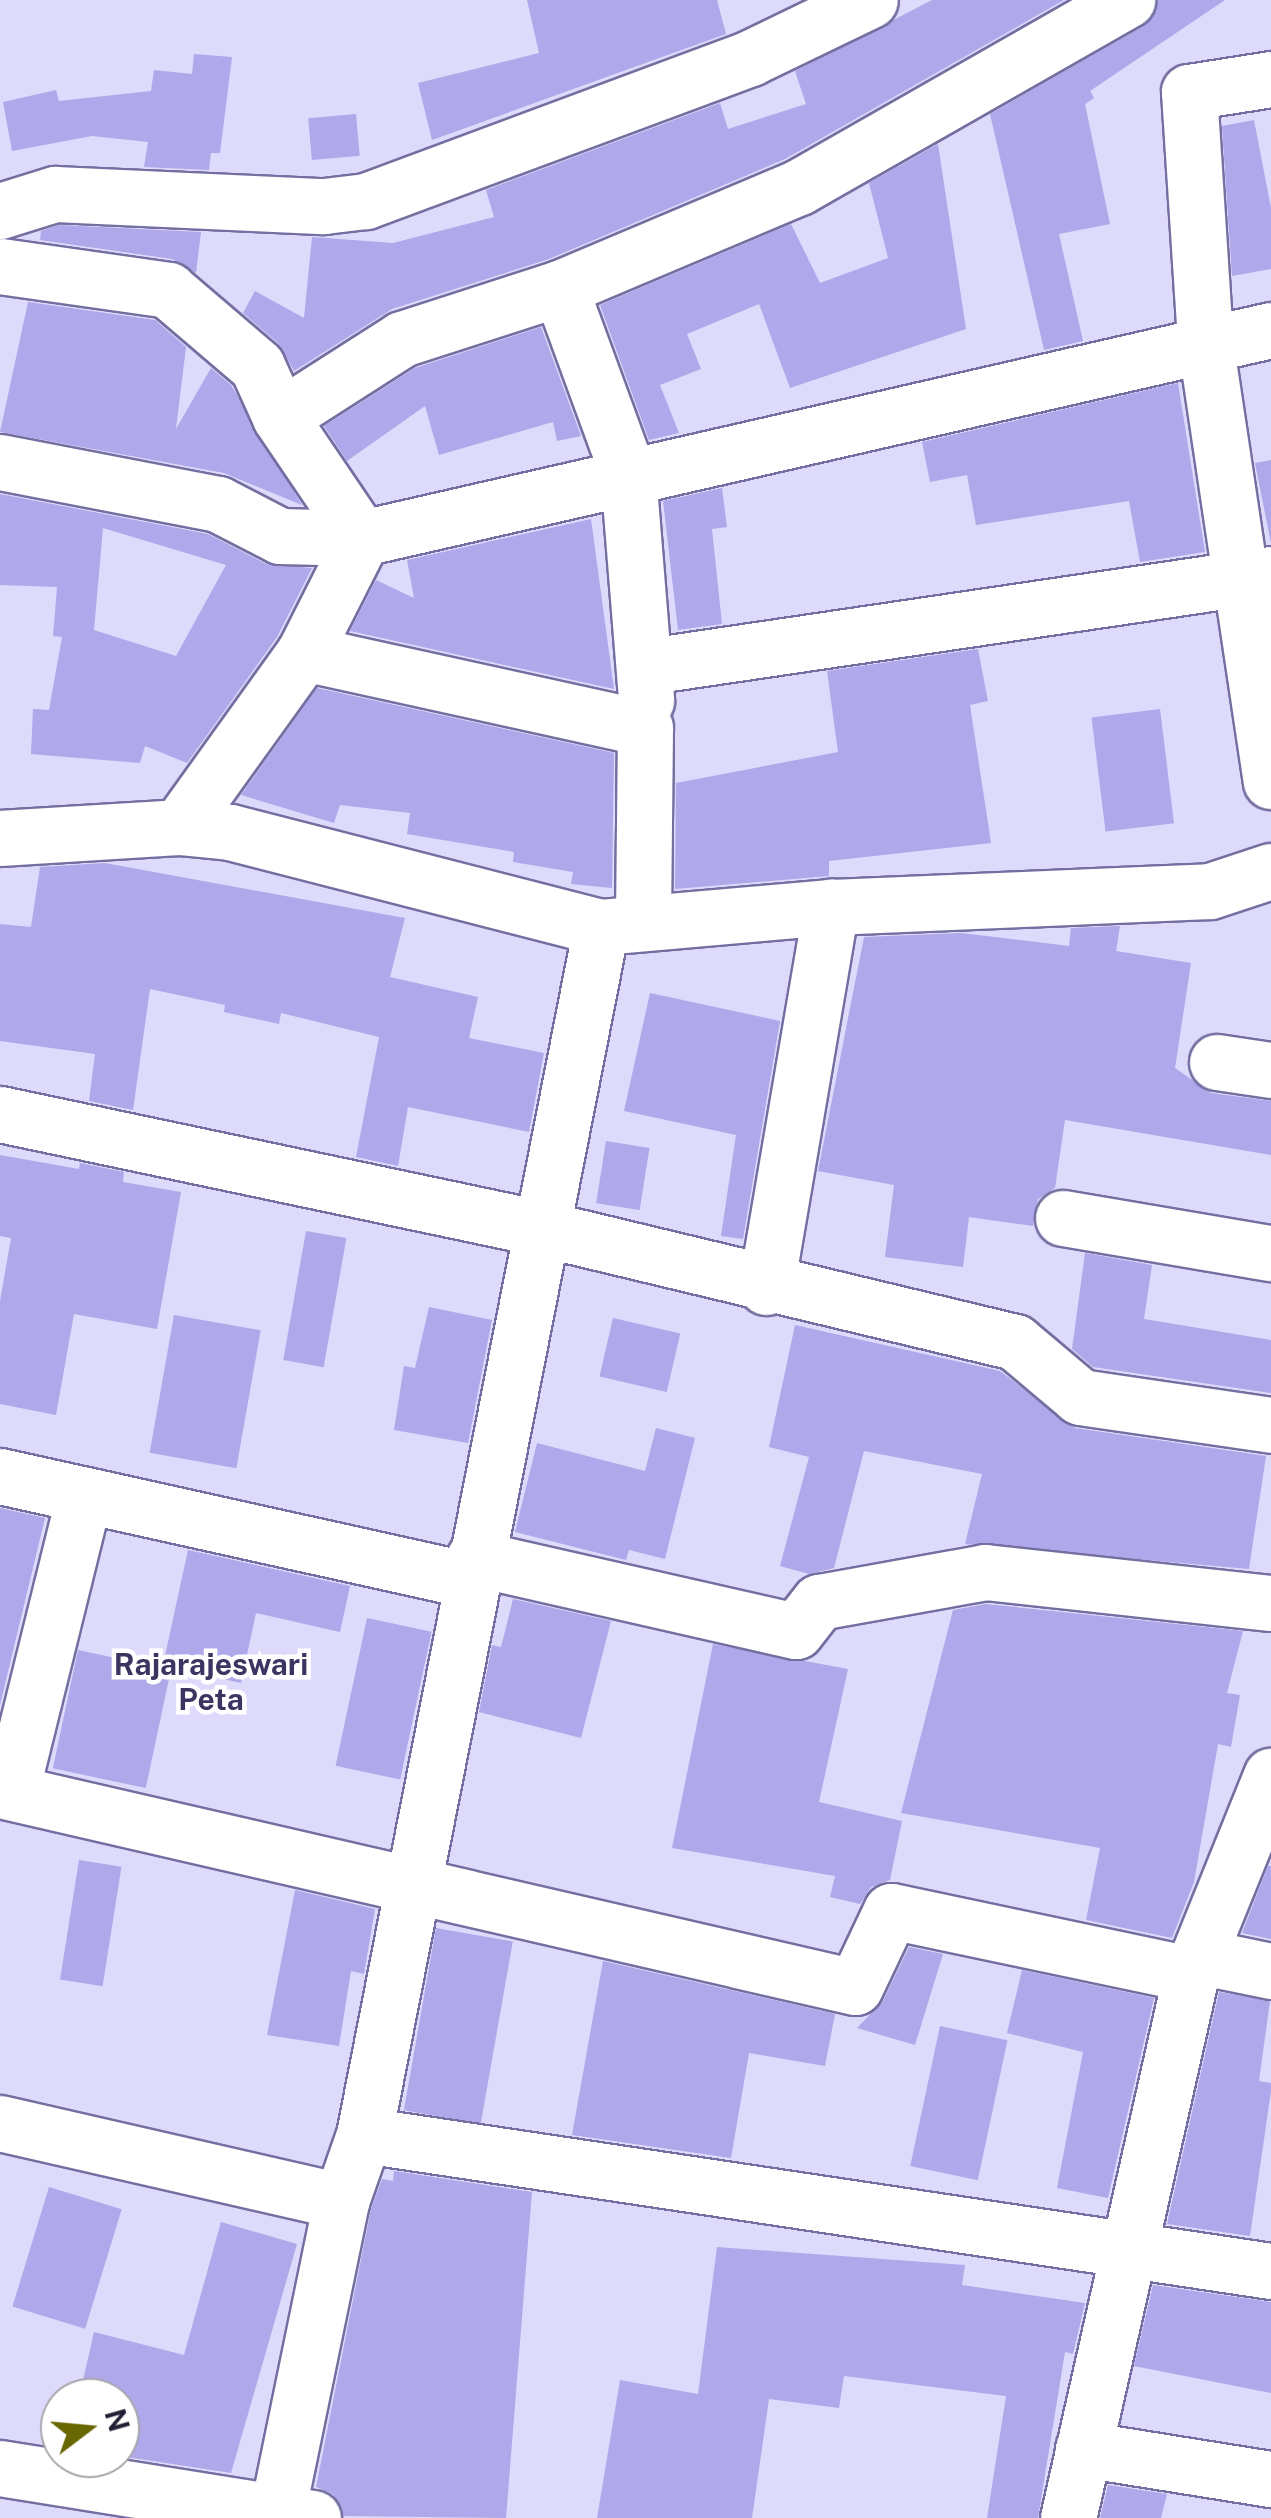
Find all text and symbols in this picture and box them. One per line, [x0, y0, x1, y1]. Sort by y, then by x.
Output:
district label: Rajarajeswari Peta [114, 1646, 308, 1716]
north arrow [40, 2378, 140, 2478]
text: N [99, 2405, 136, 2435]

